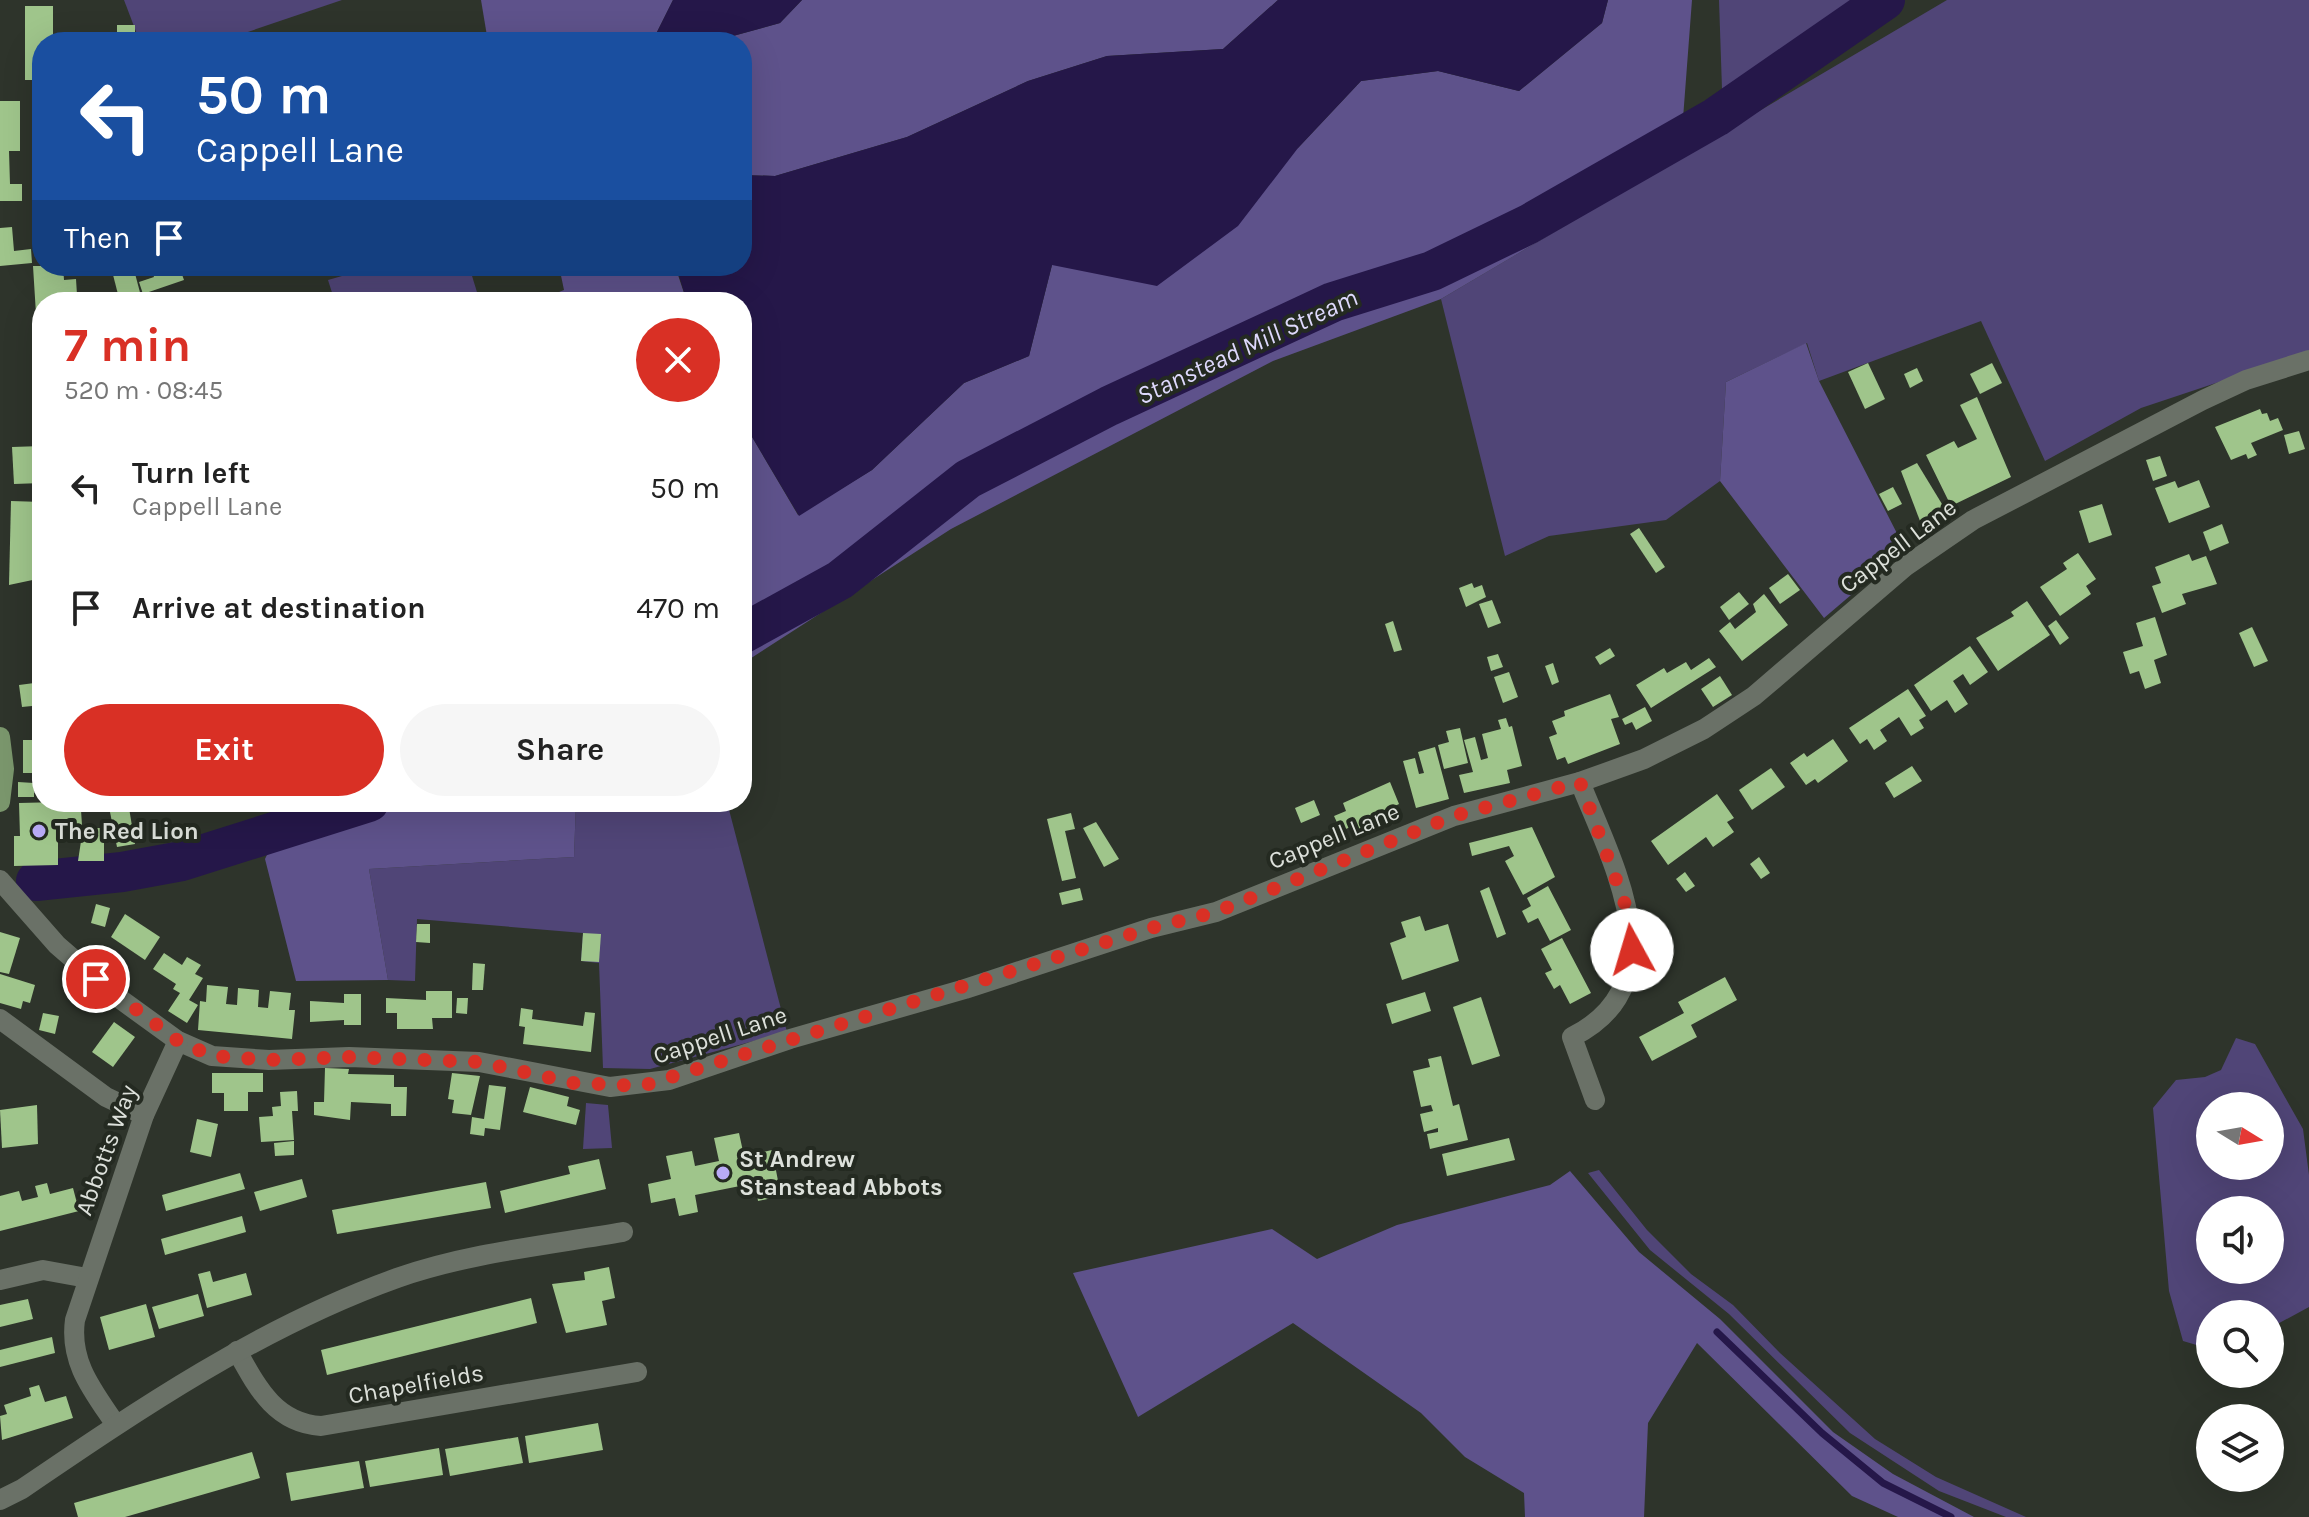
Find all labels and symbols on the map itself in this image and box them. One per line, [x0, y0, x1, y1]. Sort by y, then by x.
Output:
water label: Stanstead Mill Stream [1132, 282, 1363, 411]
street label: Cappell Lane [1834, 493, 1962, 599]
street label: Cappell Lane [1264, 797, 1404, 875]
place label: The Red Lion [55, 817, 199, 845]
marker: The Red Lion [30, 822, 48, 840]
position arrow [1590, 908, 1674, 992]
pin [62, 945, 130, 1013]
street label: Cappell Lane [650, 1000, 790, 1070]
street label: Abbotts Way [69, 1081, 143, 1219]
north arrow [2196, 1092, 2284, 1180]
place label: St Andrew Stanstead Abbots [739, 1145, 943, 1201]
marker: St Andrew Stanstead Abbots [714, 1164, 732, 1182]
street label: Chapelfields [346, 1358, 486, 1410]

